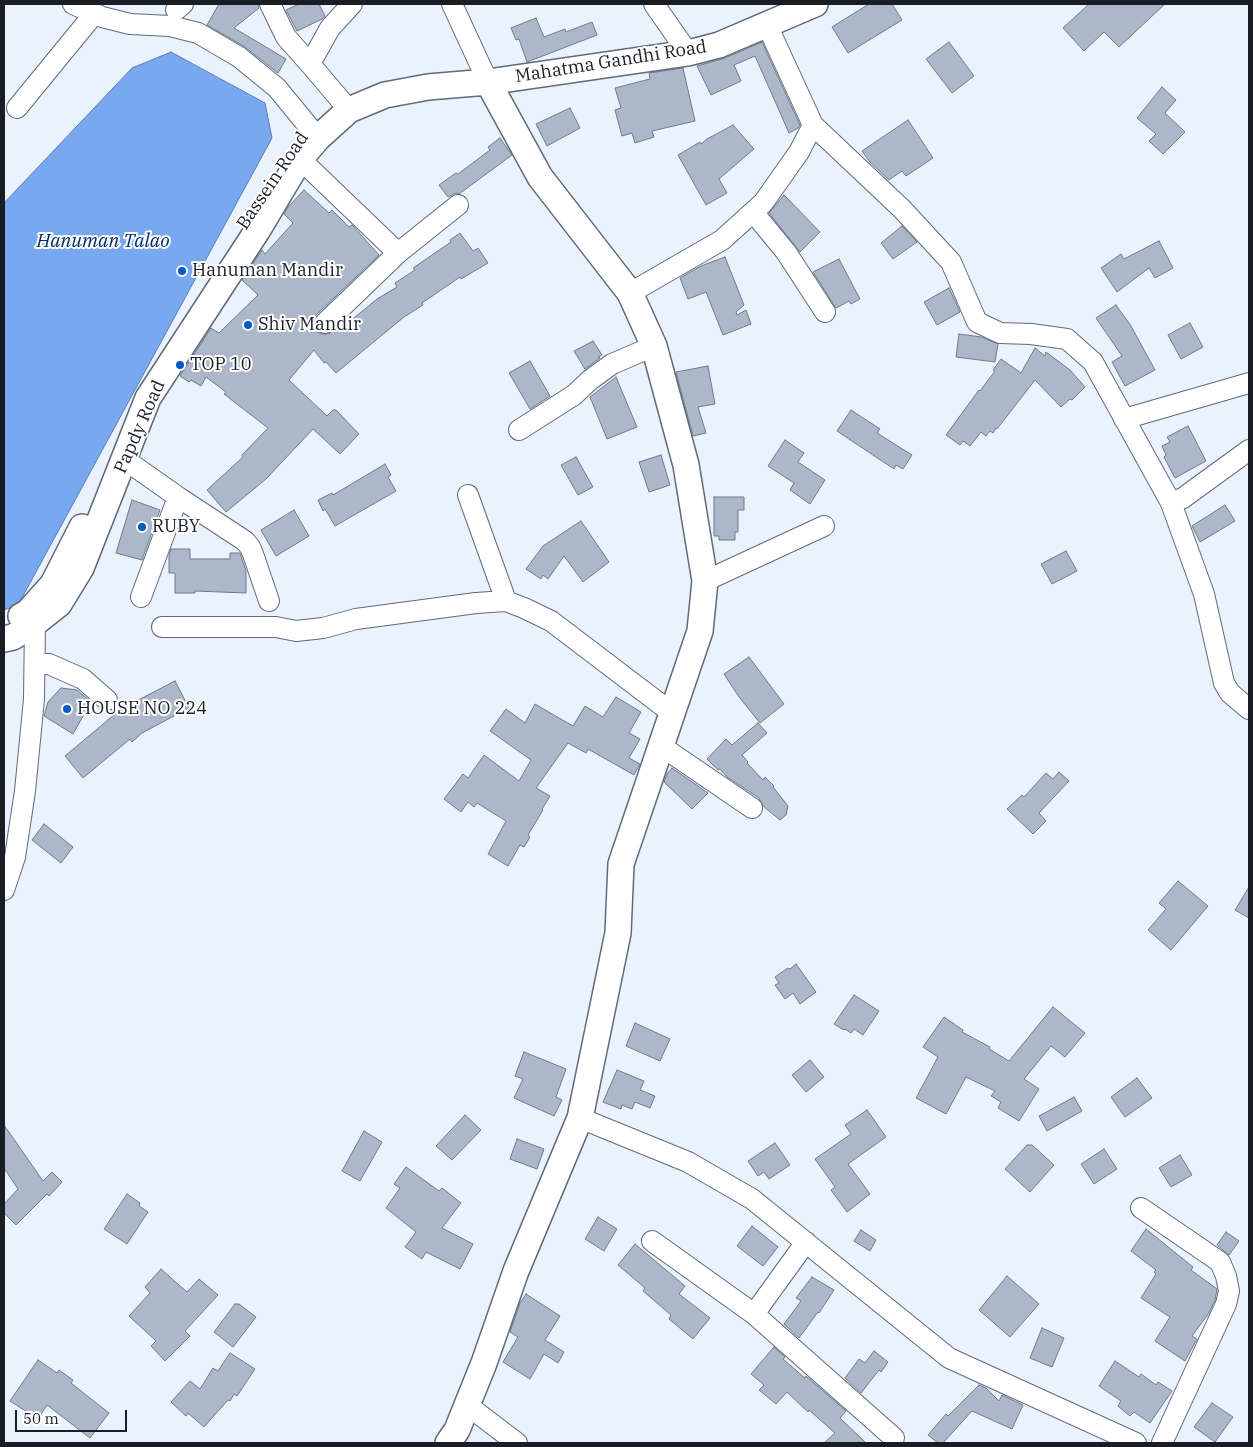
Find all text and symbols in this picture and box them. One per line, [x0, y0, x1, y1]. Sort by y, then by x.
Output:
street label: Mahatma Gandhi Road [514, 36, 708, 88]
street label: Bassein Road [232, 128, 314, 234]
water label: Hanuman Talao [36, 231, 170, 253]
place label: Hanuman Mandir [192, 260, 343, 282]
marker: Hanuman Mandir [176, 265, 188, 277]
place label: Shiv Mandir [258, 314, 361, 336]
marker: Shiv Mandir [242, 319, 254, 331]
place label: TOP 10 [190, 354, 252, 376]
marker: TOP 10 [174, 359, 186, 371]
street label: Papdy Road [110, 377, 170, 477]
place label: RUBY [152, 516, 200, 538]
marker: RUBY [136, 521, 148, 533]
place label: HOUSE NO 224 [77, 698, 207, 720]
marker: HOUSE NO 224 [61, 703, 73, 715]
scale bar [18, 1400, 130, 1432]
text: 50 m [23, 1409, 59, 1428]

